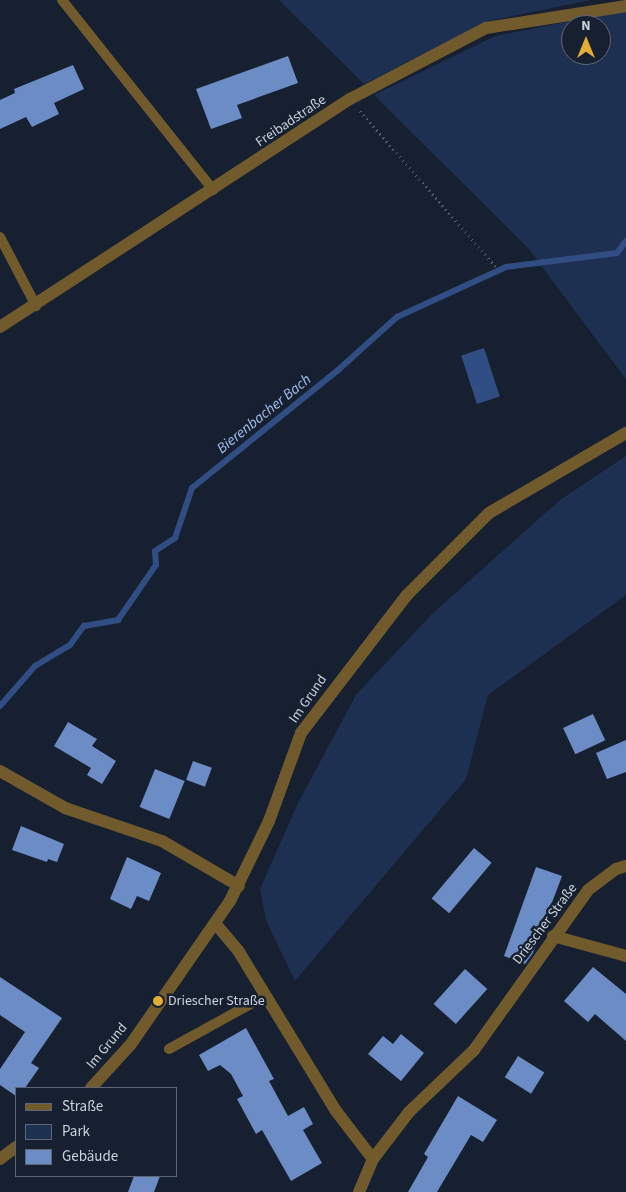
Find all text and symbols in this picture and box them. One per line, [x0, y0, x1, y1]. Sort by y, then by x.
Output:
north arrow [561, 15, 611, 65]
text: N [581, 16, 591, 36]
street label: Freibadstraße [253, 91, 329, 151]
water label: Bierenbacher Bach [213, 370, 315, 458]
street label: Im Grund [285, 672, 331, 726]
street label: Driescher Straße [509, 880, 581, 968]
place label: Driescher Straße [168, 993, 265, 1009]
marker: Driescher Straße [152, 995, 164, 1007]
street label: Im Grund [83, 1020, 131, 1072]
legend [15, 1087, 178, 1177]
text: Straße [62, 1096, 103, 1117]
text: Park [62, 1121, 90, 1142]
text: Gebäude [62, 1146, 118, 1167]

